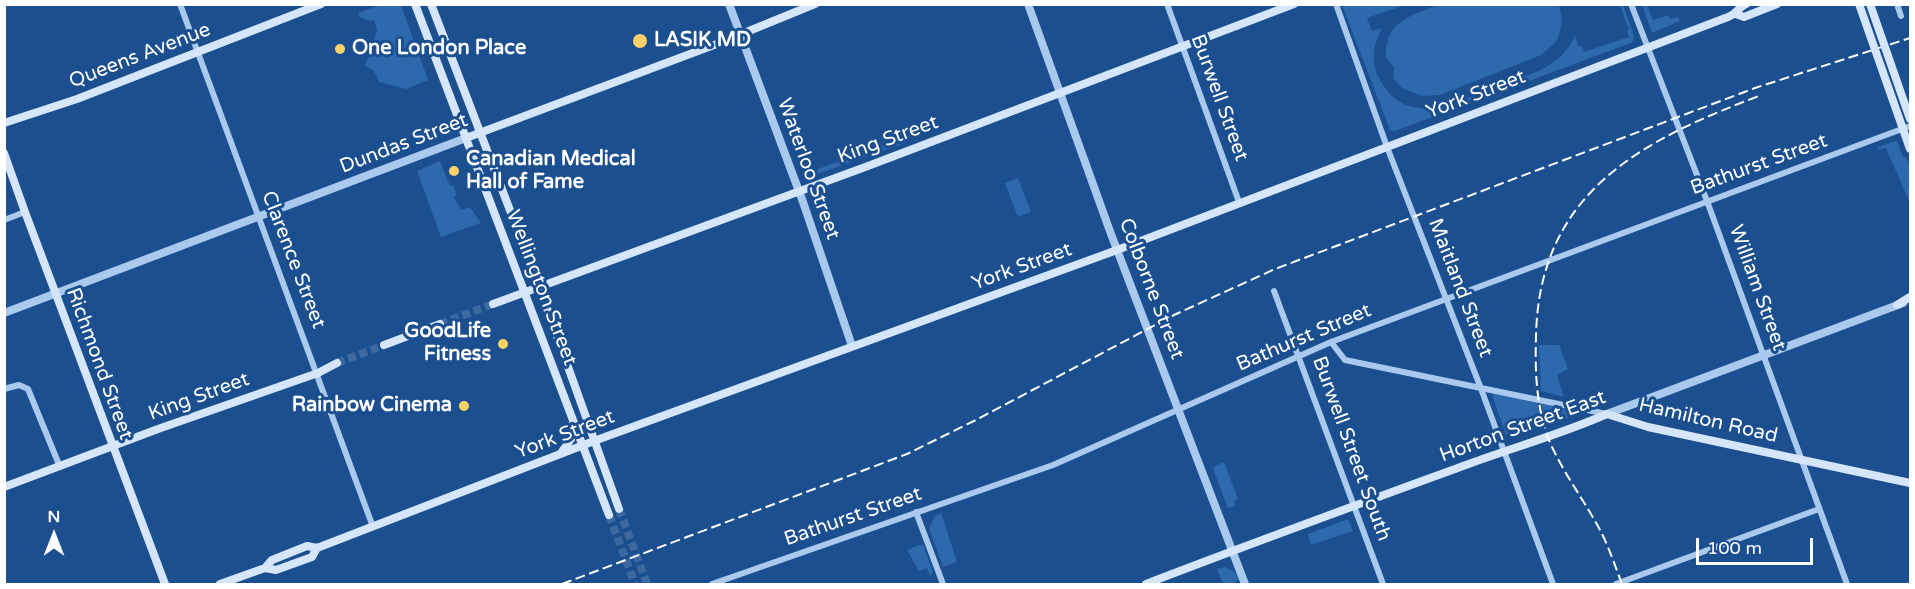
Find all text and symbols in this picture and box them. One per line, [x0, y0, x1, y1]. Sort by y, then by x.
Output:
street label: Queens Avenue [66, 18, 214, 94]
place label: LASIK MD [654, 29, 751, 53]
street label: Burwell Street [1185, 31, 1253, 165]
marker: LASIK MD [631, 32, 649, 50]
place label: One London Place [352, 37, 526, 61]
marker: One London Place [333, 42, 347, 56]
street label: York Street [1423, 65, 1529, 125]
street label: Waterloo Street [771, 95, 845, 243]
street label: Dundas Street [337, 109, 471, 179]
street label: King Street [834, 111, 942, 169]
street label: Bathurst Street [1687, 129, 1831, 201]
place label: Canadian Medical Hall of Fame [466, 148, 636, 195]
marker: Canadian Medical Hall of Fame [447, 164, 461, 178]
street label: Clarence Street [256, 188, 330, 332]
street label: Wellington Street [500, 207, 582, 369]
street label: Colborne Street [1113, 215, 1189, 363]
street label: Maitland Street [1423, 215, 1497, 361]
street label: William Street [1723, 222, 1791, 354]
street label: York Street [969, 238, 1075, 296]
street label: Richmond Street [60, 285, 138, 443]
street label: Bathurst Street [1233, 299, 1375, 377]
place label: GoodLife Fitness [404, 320, 491, 367]
marker: GoodLife Fitness [496, 337, 510, 351]
street label: Burwell Street South [1306, 353, 1396, 545]
street label: King Street [145, 368, 253, 426]
street label: Horton Street East [1437, 386, 1609, 468]
street label: Hamilton Road [1636, 393, 1780, 449]
place label: Rainbow Cinema [292, 394, 452, 418]
marker: Rainbow Cinema [457, 399, 471, 413]
street label: York Street [512, 405, 618, 465]
street label: Bathurst Street [781, 482, 925, 552]
north arrow [24, 505, 84, 565]
text: N [48, 507, 60, 527]
scale bar [1699, 526, 1816, 564]
text: 100 m [1707, 537, 1762, 559]

